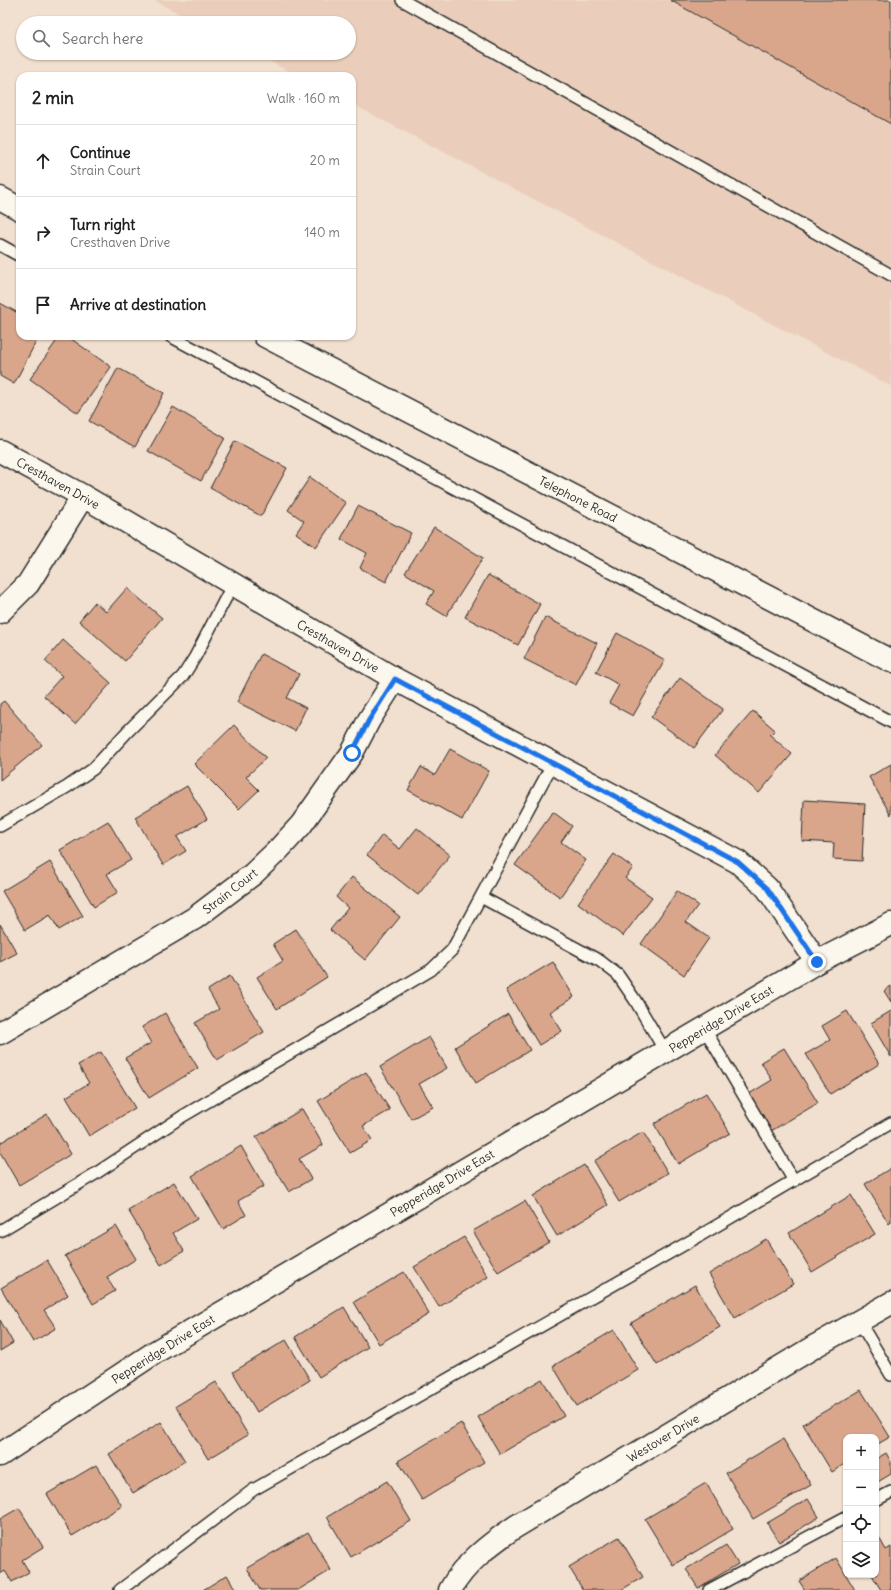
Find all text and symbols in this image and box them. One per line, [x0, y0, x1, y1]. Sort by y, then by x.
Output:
search box [16, 16, 356, 60]
icon: search [30, 27, 52, 49]
text: Search here [62, 29, 143, 48]
text: 2 min [32, 87, 74, 109]
text: Walk · 160 m [267, 90, 340, 107]
text: Continue [70, 143, 131, 162]
icon: ahead [32, 150, 54, 172]
text: 20 m [310, 152, 340, 169]
text: Strain Court [70, 162, 141, 179]
text: Turn right [70, 215, 135, 234]
icon: right [32, 222, 54, 244]
text: 140 m [304, 224, 340, 241]
text: Cresthaven Drive [70, 234, 170, 251]
icon: arrive [32, 294, 54, 316]
text: Arrive at destination [70, 295, 206, 314]
street label: Cresthaven Drive [14, 454, 102, 512]
street label: Telephone Road [536, 473, 620, 525]
street label: Cresthaven Drive [294, 616, 382, 676]
route start [343, 744, 361, 762]
street label: Strain Court [200, 865, 260, 917]
route end [808, 953, 826, 971]
street label: Pepperidge Drive East [666, 982, 776, 1056]
street label: Pepperidge Drive East [387, 1146, 497, 1220]
street label: Pepperidge Drive East [109, 1311, 217, 1387]
street label: Westover Drive [624, 1411, 702, 1465]
map controls [843, 1434, 879, 1578]
button: + [843, 1434, 879, 1470]
button: − [843, 1470, 879, 1506]
button: locate [843, 1506, 879, 1542]
button: layers [843, 1542, 879, 1578]

